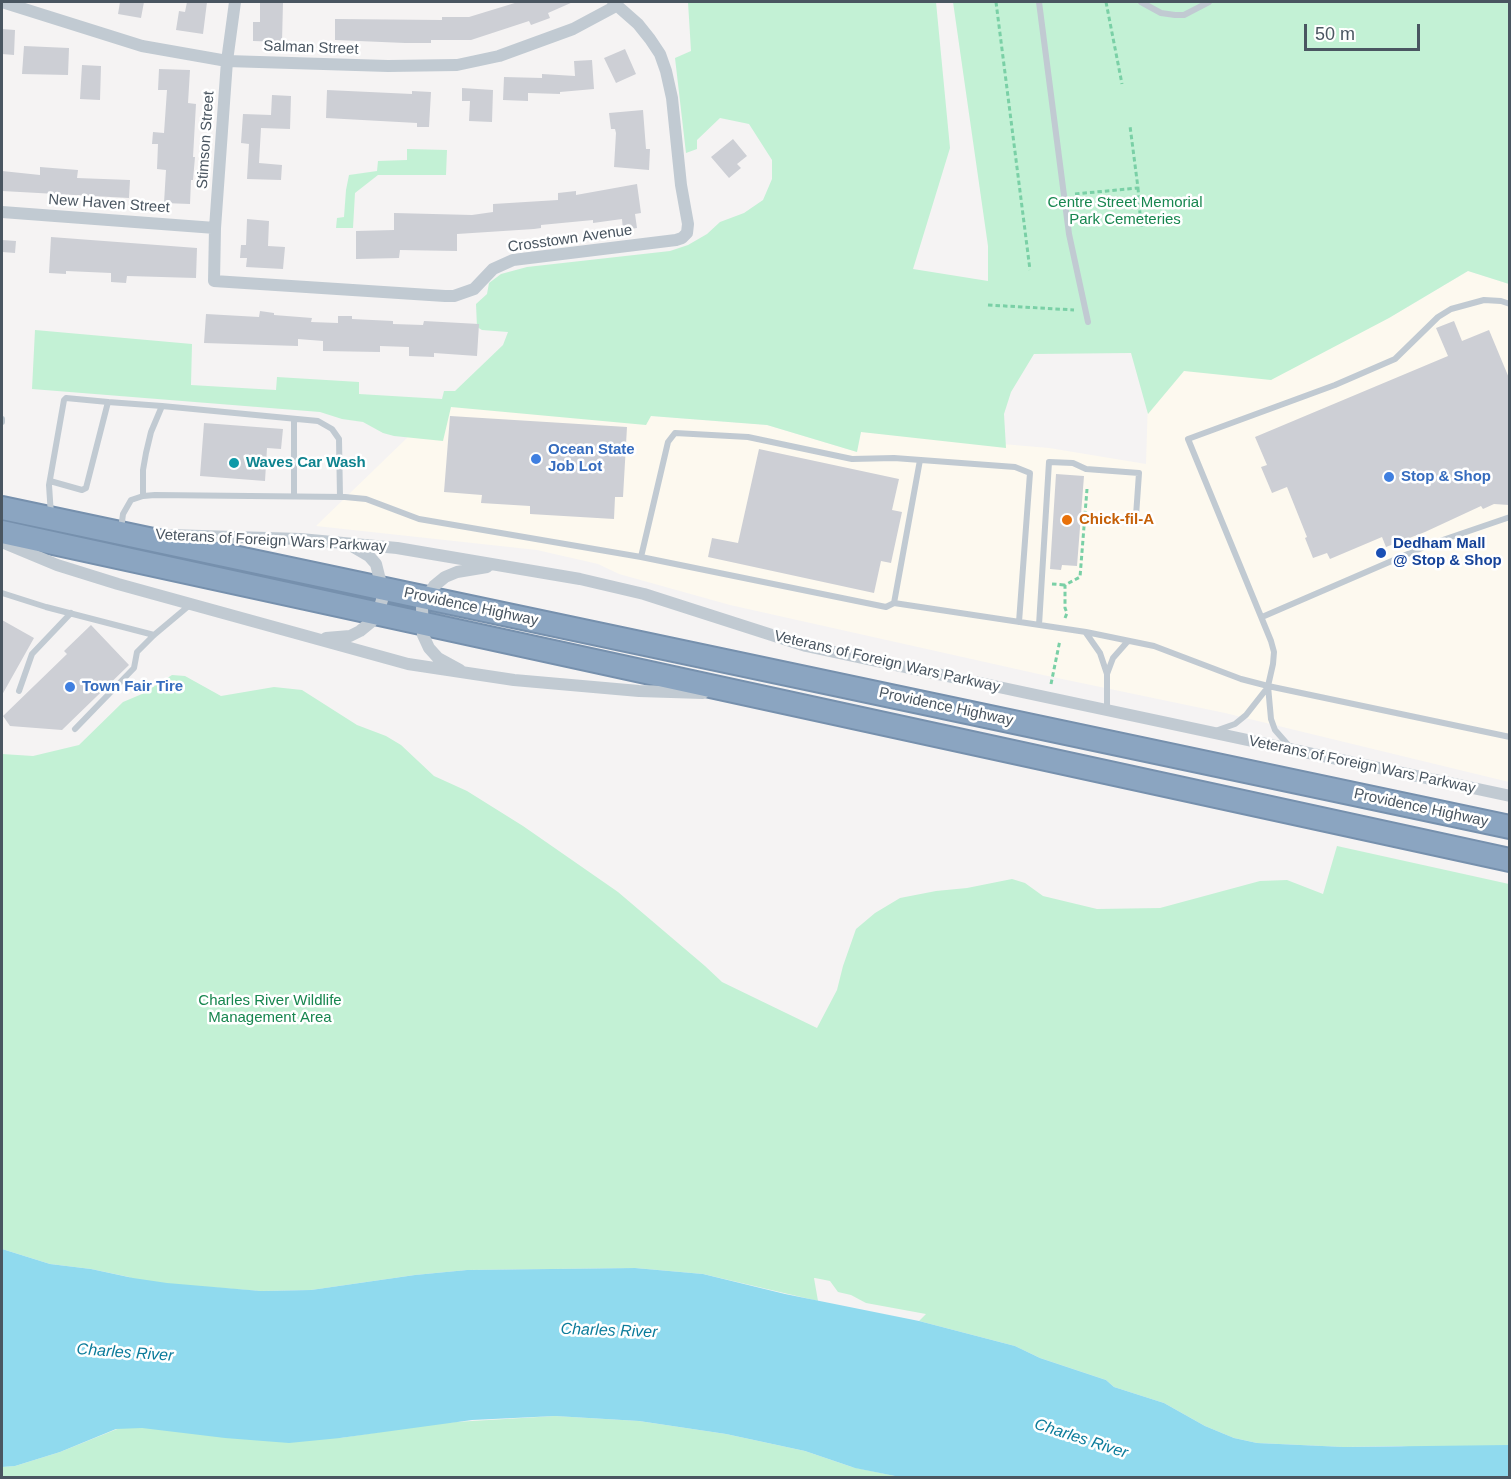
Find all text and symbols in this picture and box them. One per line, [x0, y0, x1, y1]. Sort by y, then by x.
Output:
scale bar [1307, 12, 1422, 50]
text: 50 m [1315, 24, 1355, 44]
street label: Salman Street [263, 37, 359, 59]
street label: Stimson Street [194, 90, 218, 190]
street label: New Haven Street [48, 191, 170, 217]
park label: Centre Street Memorial Park Cemeteries [1047, 194, 1203, 229]
street label: Crosstown Avenue [507, 221, 633, 257]
place label: Ocean State Job Lot [548, 441, 635, 476]
marker: Ocean State Job Lot [529, 452, 543, 466]
place label: Waves Car Wash [246, 454, 366, 472]
marker: Waves Car Wash [227, 456, 241, 470]
place label: Stop & Shop [1401, 468, 1491, 486]
marker: Stop & Shop [1382, 470, 1396, 484]
place label: Chick-fil-A [1079, 511, 1154, 529]
marker: Chick-fil-A [1060, 513, 1074, 527]
street label: Veterans of Foreign Wars Parkway [155, 526, 387, 556]
place label: Dedham Mall @ Stop & Shop [1393, 535, 1502, 570]
marker: Dedham Mall @ Stop & Shop [1374, 546, 1388, 560]
street label: Providence Highway [402, 584, 540, 630]
street label: Veterans of Foreign Wars Parkway [772, 627, 1002, 697]
place label: Town Fair Tire [82, 678, 183, 696]
marker: Town Fair Tire [63, 680, 77, 694]
street label: Providence Highway [877, 684, 1015, 730]
street label: Veterans of Foreign Wars Parkway [1247, 732, 1477, 798]
street label: Providence Highway [1352, 785, 1490, 831]
park label: Charles River Wildlife Management Area [198, 992, 342, 1027]
water label: Charles River [560, 1320, 658, 1342]
water label: Charles River [76, 1340, 174, 1366]
water label: Charles River [1032, 1415, 1130, 1463]

